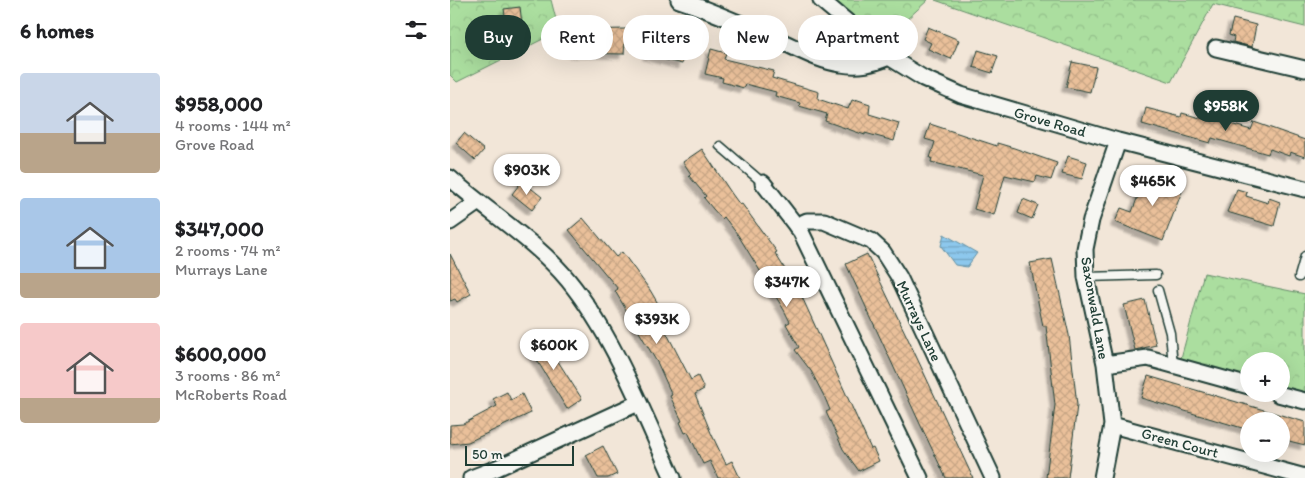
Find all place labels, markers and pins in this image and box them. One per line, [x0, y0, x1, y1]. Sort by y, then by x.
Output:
pin: $958K [1191, 90, 1261, 132]
pin: $903K [492, 154, 562, 196]
pin: $465K [1118, 164, 1188, 207]
pin: $347K [752, 266, 822, 308]
pin: $393K [622, 302, 692, 345]
pin: $600K [519, 328, 589, 371]

